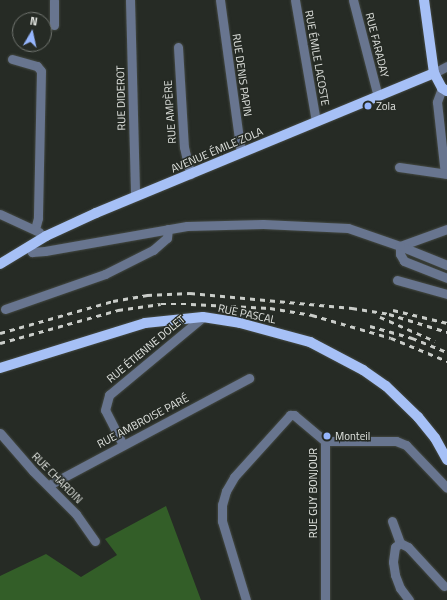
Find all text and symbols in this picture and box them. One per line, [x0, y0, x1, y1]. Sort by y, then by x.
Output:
street label: RUE ÉMILE LACOSTE [302, 9, 332, 107]
street label: RUE FARADAY [363, 11, 391, 79]
north arrow [12, 12, 52, 52]
text: N [29, 13, 39, 30]
street label: RUE DENIS PAPIN [230, 33, 254, 117]
street label: RUE DIDEROT [114, 65, 128, 131]
street label: RUE AMPÈRE [161, 80, 179, 144]
place label: Zola [376, 99, 396, 113]
marker: Zola [363, 101, 373, 111]
street label: AVENUE ÉMILE ZOLA [169, 125, 265, 175]
street label: RUE PASCAL [217, 301, 277, 327]
street label: RUE ÉTIENNE DOLET [104, 312, 188, 386]
street label: RUE AMBROISE PARÉ [95, 391, 191, 451]
place label: Monteil [335, 429, 370, 443]
marker: Monteil [322, 431, 332, 441]
street label: RUE GUY BONJOUR [306, 448, 320, 538]
street label: RUE CHARDIN [29, 450, 85, 506]

